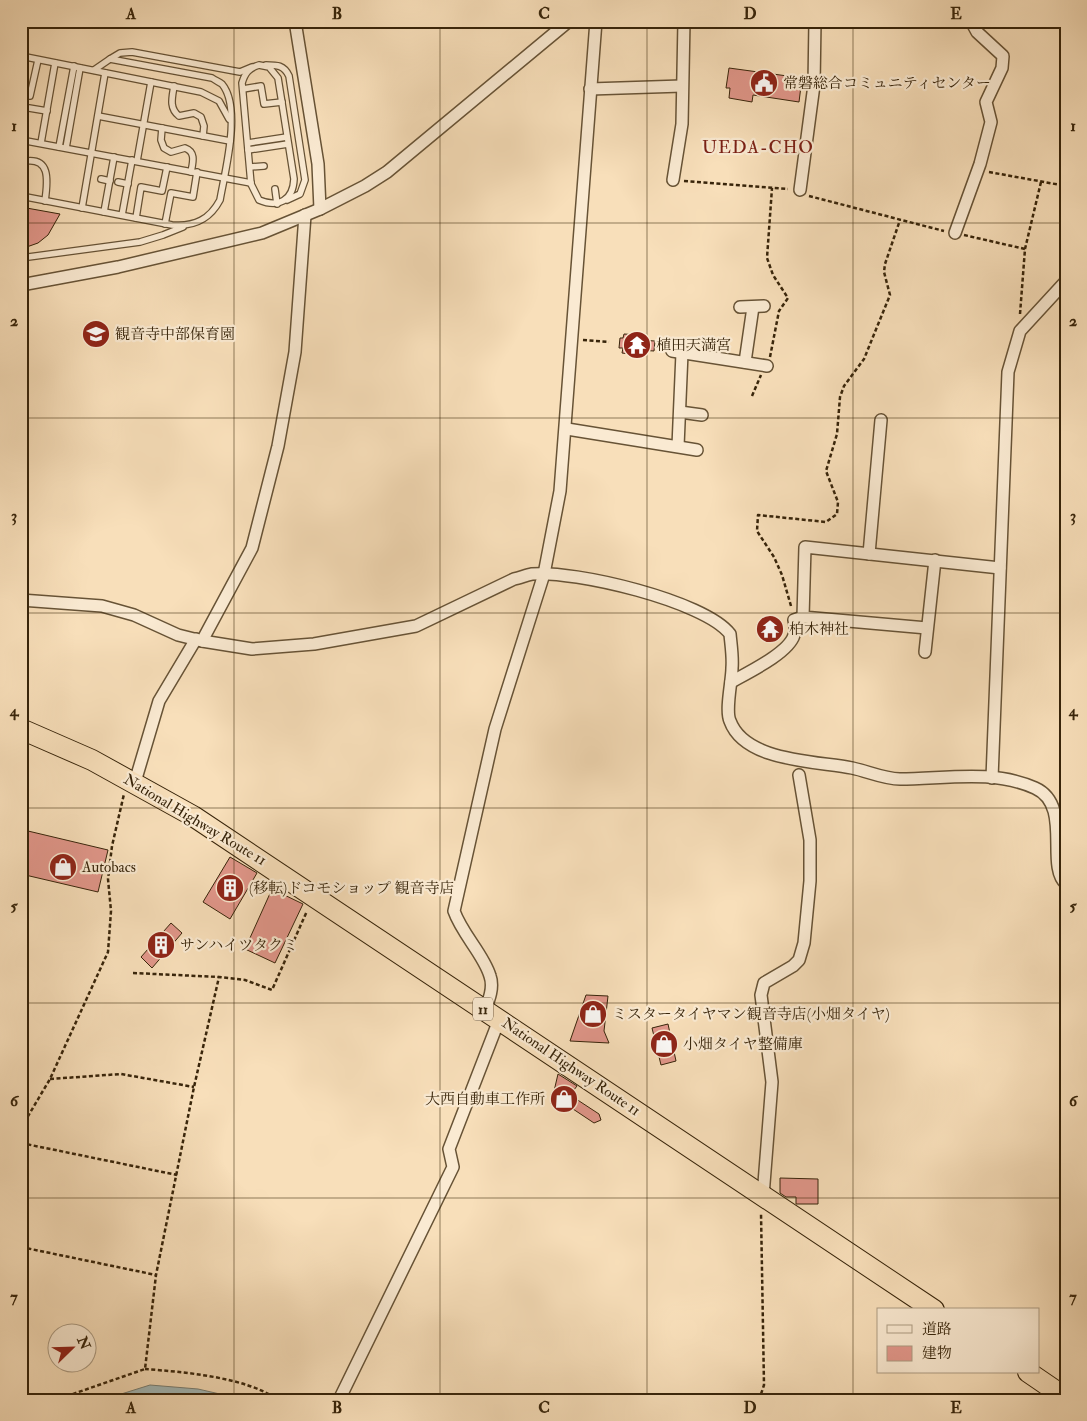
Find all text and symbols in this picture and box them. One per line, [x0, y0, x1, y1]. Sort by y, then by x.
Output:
text: A [125, 4, 137, 24]
text: B [332, 4, 342, 24]
text: C [538, 4, 550, 24]
text: D [743, 4, 757, 24]
text: E [950, 4, 962, 24]
public building icon: 常磐総合コミュニティセンター [749, 68, 779, 98]
place label: 常磐総合コミュニティセンター [783, 74, 991, 93]
text: 1 [11, 116, 17, 136]
text: 1 [1070, 116, 1076, 136]
district label: UEDA-CHO [702, 136, 814, 159]
text: 2 [10, 311, 18, 331]
text: 2 [1069, 311, 1077, 331]
school or university icon: 観音寺中部保育園 [81, 319, 111, 349]
place label: 観音寺中部保育園 [115, 325, 235, 344]
temple icon: 植田天満宮 [622, 330, 652, 360]
place label: 植田天満宮 [656, 336, 731, 355]
text: 3 [11, 506, 17, 526]
text: 3 [1070, 506, 1076, 526]
temple icon: 柏木神社 [755, 614, 785, 644]
place label: 柏木神社 [789, 620, 849, 639]
text: 4 [9, 701, 20, 721]
text: 4 [1068, 701, 1079, 721]
street label: National Highway Route 11 [120, 770, 270, 870]
shop icon: Autobacs [48, 852, 78, 882]
place label: Autobacs [81, 858, 136, 877]
building icon: (移転)ドコモショップ 観音寺店 [215, 873, 245, 903]
place label: (移転)ドコモショップ 観音寺店 [249, 879, 454, 898]
text: 5 [10, 896, 18, 916]
text: 5 [1069, 896, 1077, 916]
building icon: サンハイツタクミ [146, 930, 176, 960]
place label: サンハイツタクミ [180, 936, 298, 955]
road number: 11 [473, 998, 493, 1021]
shop icon: ミスタータイヤマン観音寺店(小畑タイヤ) [578, 999, 608, 1029]
place label: ミスタータイヤマン観音寺店(小畑タイヤ) [612, 1005, 890, 1024]
street label: National Highway Route 11 [498, 1014, 644, 1120]
shop icon: 小畑タイヤ整備庫 [649, 1029, 679, 1059]
place label: 小畑タイヤ整備庫 [683, 1035, 803, 1054]
shop icon: 大西自動車工作所 [549, 1084, 579, 1114]
place label: 大西自動車工作所 [425, 1090, 545, 1109]
text: 6 [10, 1091, 20, 1111]
text: 6 [1069, 1091, 1079, 1111]
text: 7 [10, 1287, 18, 1307]
text: 7 [1069, 1287, 1077, 1307]
legend [877, 1308, 1040, 1374]
text: 道路 [922, 1320, 952, 1339]
north arrow [48, 1324, 98, 1374]
text: N [73, 1333, 94, 1353]
text: 建物 [922, 1344, 952, 1363]
text: A [125, 1398, 137, 1418]
text: B [332, 1398, 342, 1418]
text: C [538, 1398, 550, 1418]
text: D [743, 1398, 757, 1418]
text: E [950, 1398, 962, 1418]

